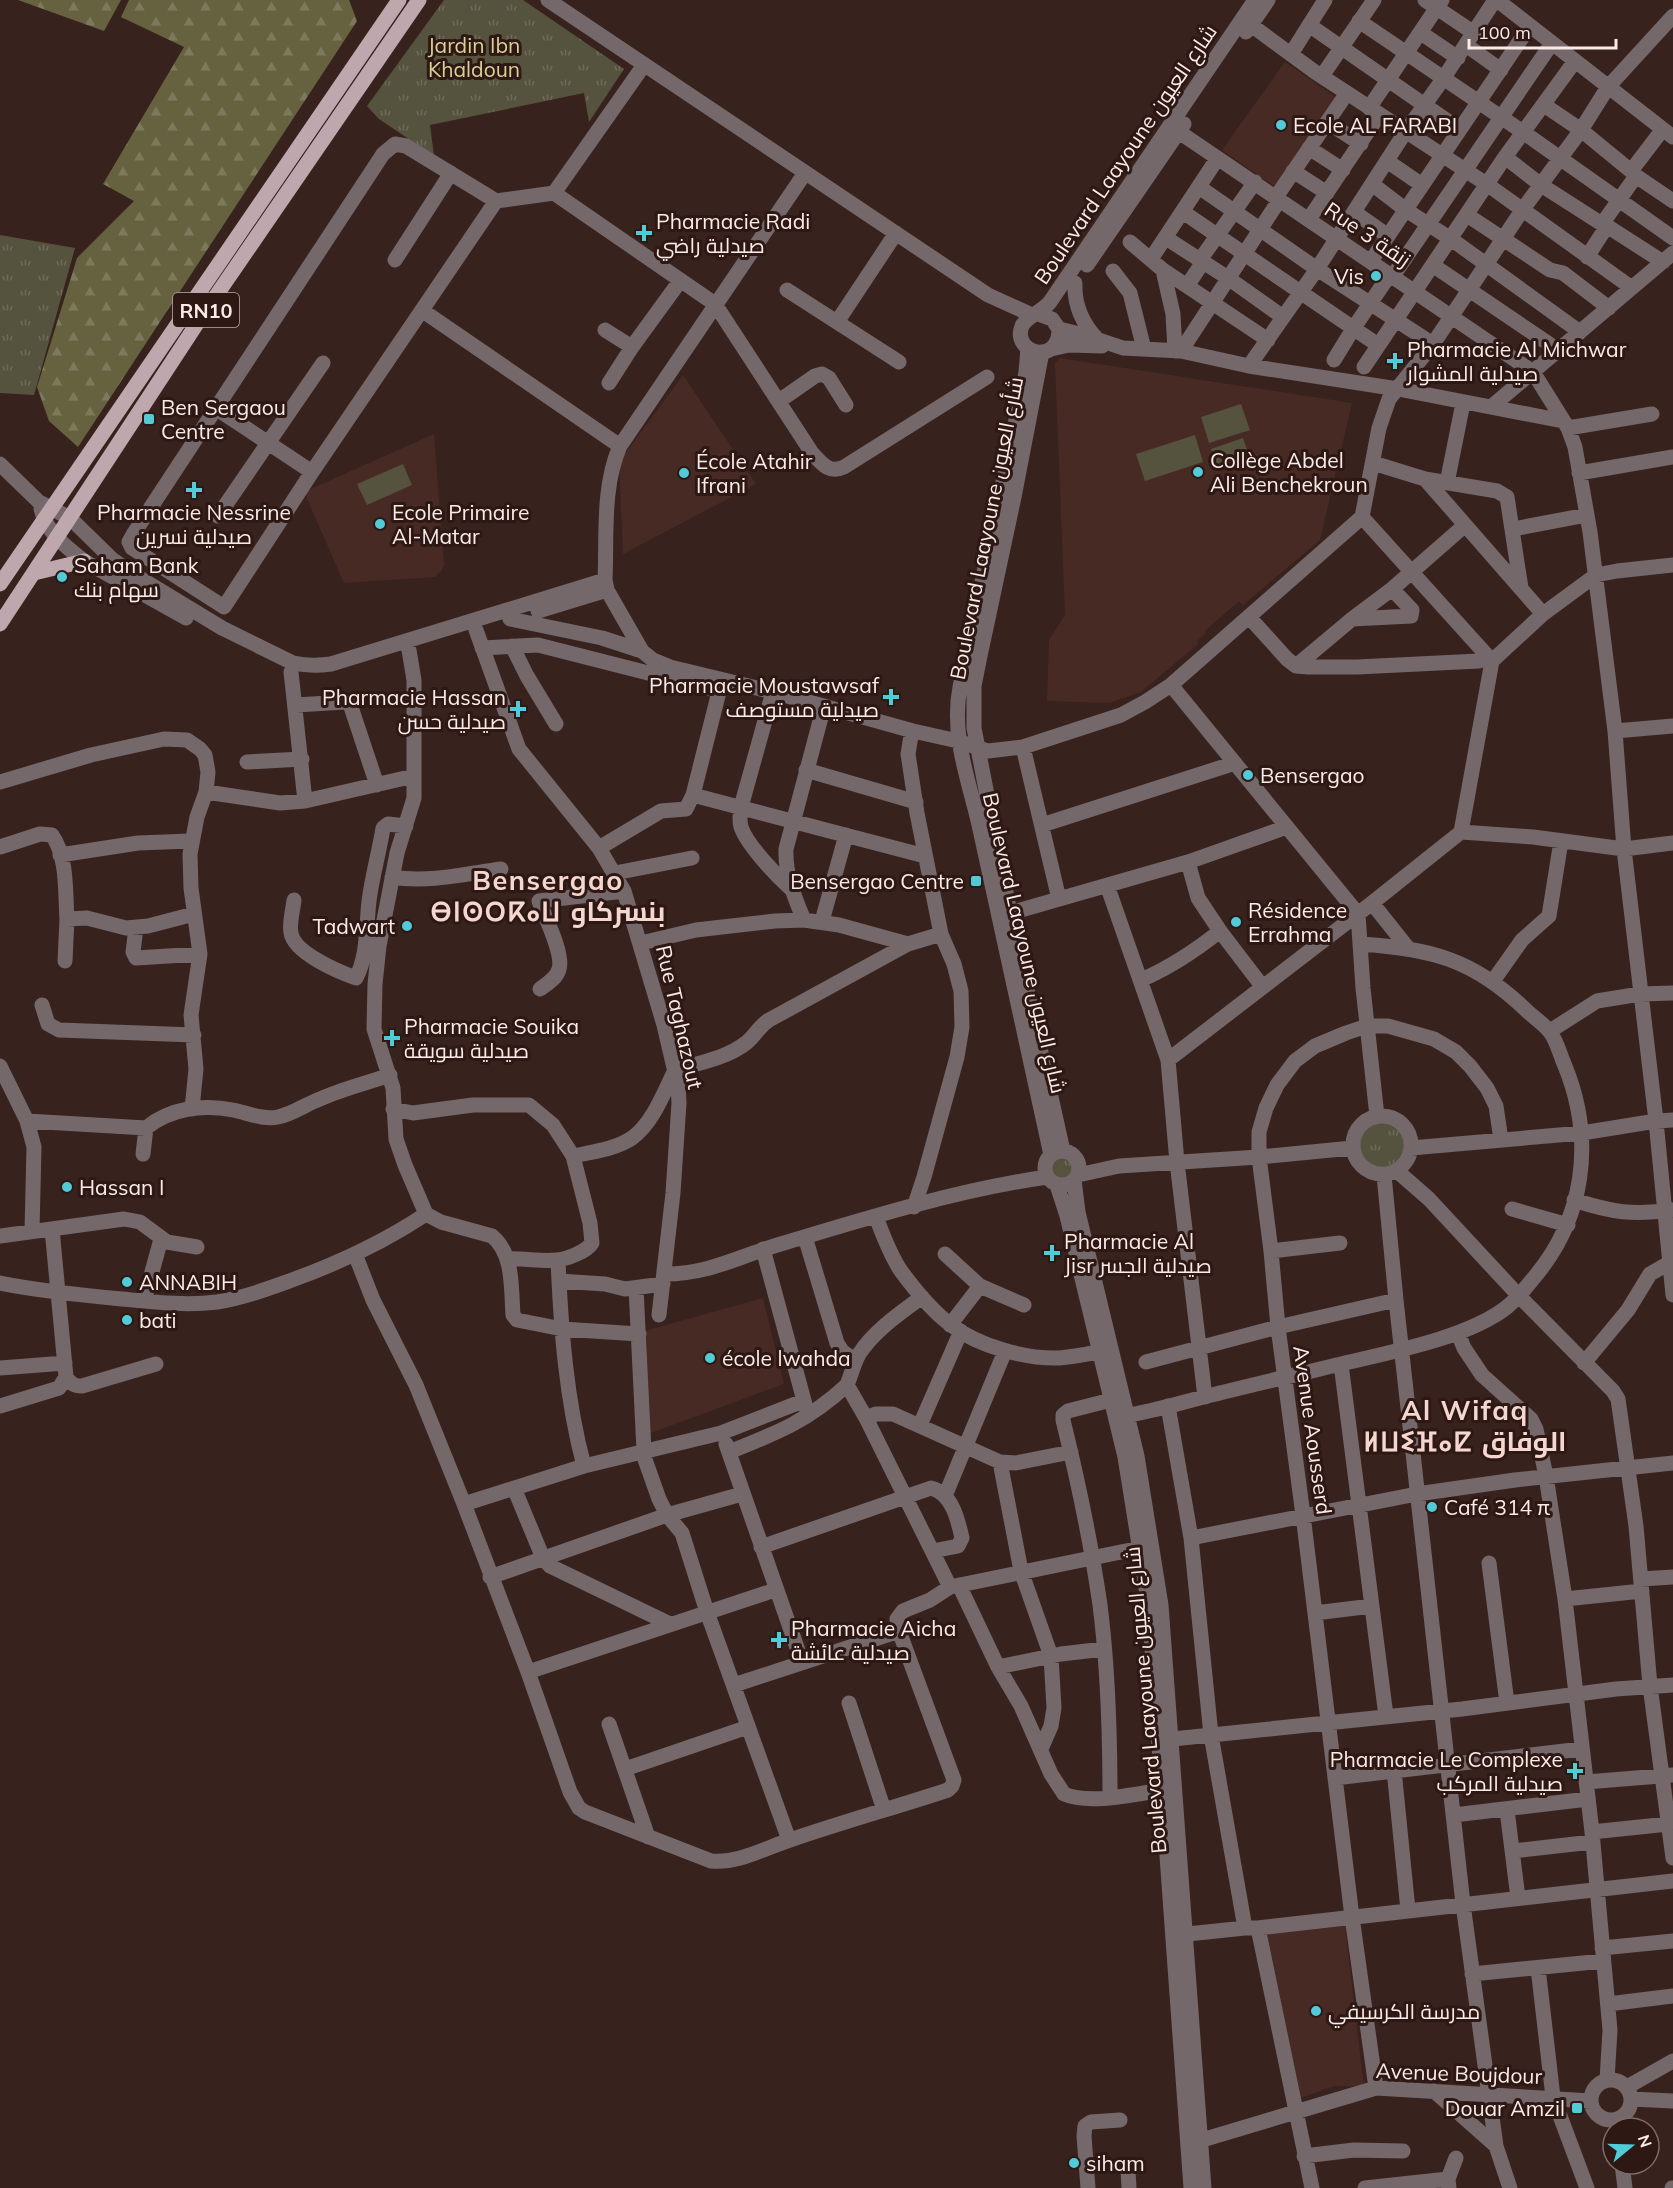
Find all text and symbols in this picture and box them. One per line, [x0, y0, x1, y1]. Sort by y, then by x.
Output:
scale bar [1469, 12, 1616, 50]
street label: Boulevard Laayoune شارع العيون [1028, 19, 1224, 290]
text: 100 m [1478, 21, 1531, 44]
park label: Jardin Ibn Khaldoun [428, 32, 520, 82]
place label: Ecole AL FARABI [1293, 112, 1457, 138]
marker: Ecole AL FARABI [1274, 118, 1288, 132]
street label: Rue 3 زنقة [1320, 196, 1416, 272]
place label: Pharmacie Radi صيدلية راضي [656, 208, 810, 261]
marker: Pharmacie Radi صيدلية راضي [637, 226, 651, 240]
place label: Vis [1334, 263, 1364, 289]
marker: Vis [1369, 269, 1383, 283]
road number: RN10 [173, 293, 239, 327]
place label: Pharmacie Al Michwar صيدلية المشوار [1406, 336, 1627, 386]
marker: Pharmacie Al Michwar صيدلية المشوار [1388, 354, 1402, 368]
street label: Boulevard Laayoune شأرع العيون [944, 374, 1030, 682]
place label: Ben Sergaou Centre [161, 394, 286, 444]
marker: Ben Sergaou Centre [142, 412, 156, 426]
place label: Collège Abdel Ali Benchekroun [1210, 447, 1368, 497]
place label: École Atahir Ifrani [696, 448, 813, 498]
marker: Collège Abdel Ali Benchekroun [1191, 465, 1205, 479]
marker: École Atahir Ifrani [677, 466, 691, 480]
marker: Pharmacie Nessrine صيدلية نسرين [187, 483, 201, 497]
place label: Pharmacie Nessrine صيدلية نسرين [97, 499, 291, 550]
place label: Ecole Primaire Al-Matar [392, 499, 529, 549]
marker: Ecole Primaire Al-Matar [373, 517, 387, 531]
place label: Saham Bank سهام بنك [74, 552, 199, 604]
marker: Saham Bank سهام بنك [55, 570, 69, 584]
place label: Pharmacie Moustawsaf صيدلية مستوصف [649, 672, 880, 722]
place label: Pharmacie Hassan صيدلية حسن [322, 684, 506, 735]
marker: Pharmacie Moustawsaf صيدلية مستوصف [884, 690, 898, 704]
marker: Pharmacie Hassan صيدلية حسن [511, 702, 525, 716]
place label: Bensergao [1260, 762, 1365, 788]
marker: Bensergao [1241, 768, 1255, 782]
street label: Boulevard Laayoune شارع العيون [976, 790, 1072, 1096]
district label: Bensergao ⴱⵏⵙⵔⴽⴰⵡ بنسركاو [431, 863, 665, 928]
place label: Bensergao Centre [790, 868, 964, 894]
marker: Bensergao Centre [969, 874, 983, 888]
place label: Résidence Errahma [1248, 897, 1347, 947]
place label: Tadwart [313, 913, 395, 939]
marker: Résidence Errahma [1229, 915, 1243, 929]
marker: Tadwart [400, 919, 414, 933]
street label: Rue Taghazout [651, 942, 709, 1092]
place label: Pharmacie Souika صيدلية سويقة [404, 1013, 579, 1063]
marker: Pharmacie Souika صيدلية سويقة [385, 1031, 399, 1045]
place label: Hassan I [79, 1174, 164, 1200]
marker: Hassan I [60, 1180, 74, 1194]
place label: Pharmacie Al Jisr صيدلية الجسر [1064, 1228, 1212, 1278]
marker: Pharmacie Al Jisr صيدلية الجسر [1045, 1246, 1059, 1260]
place label: ANNABIH [139, 1269, 237, 1295]
marker: ANNABIH [120, 1275, 134, 1289]
place label: bati [139, 1307, 177, 1333]
marker: bati [120, 1313, 134, 1327]
street label: Avenue Aousserd [1288, 1344, 1338, 1516]
place label: école lwahda [722, 1345, 851, 1371]
marker: école lwahda [703, 1351, 717, 1365]
district label: Al Wifaq ⵍⵡⵉⴼⴰⵇ الوفاق [1364, 1393, 1566, 1459]
place label: Café 314 π [1444, 1494, 1551, 1520]
marker: Café 314 π [1425, 1500, 1439, 1514]
street label: Boulevard Laayoune شارع العيون [1119, 1545, 1173, 1854]
place label: Pharmacie Aicha صيدلية عائشة [791, 1615, 956, 1665]
marker: Pharmacie Aicha صيدلية عائشة [772, 1633, 786, 1647]
place label: Pharmacie Le Complexe صيدلية المركب [1330, 1746, 1563, 1796]
marker: Pharmacie Le Complexe صيدلية المركب [1568, 1764, 1582, 1778]
place label: مدرسة الكرسيفي [1328, 1998, 1480, 2028]
marker: مدرسة الكرسيفي [1309, 2004, 1323, 2018]
street label: Avenue Boujdour [1375, 2057, 1543, 2089]
place label: Douar Amzil [1445, 2095, 1565, 2121]
marker: Douar Amzil [1570, 2101, 1584, 2115]
north arrow [1601, 2116, 1661, 2176]
text: N [1634, 2132, 1657, 2150]
place label: siham [1086, 2150, 1145, 2176]
marker: siham [1067, 2156, 1081, 2170]

